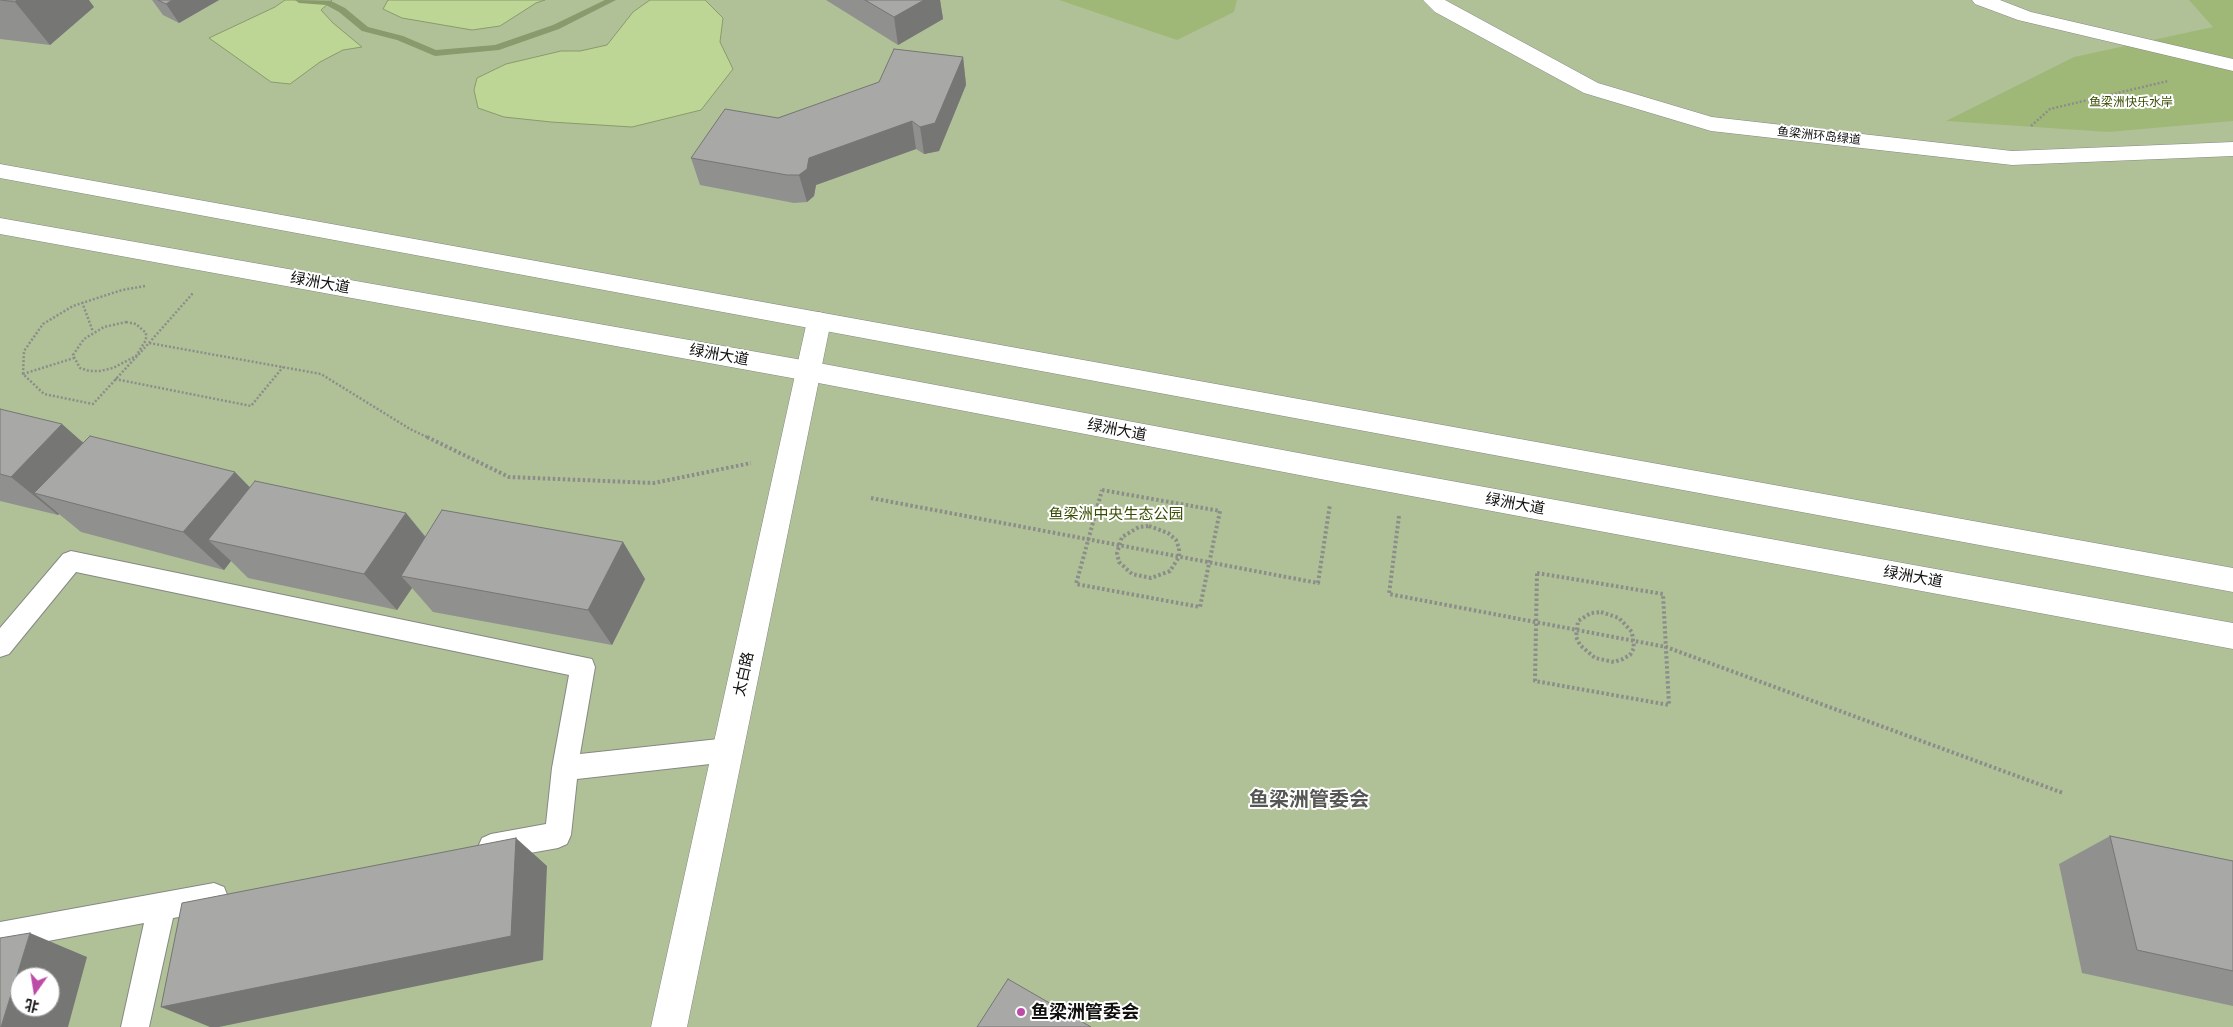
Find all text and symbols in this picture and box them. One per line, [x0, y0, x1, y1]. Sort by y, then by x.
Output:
park label: 鱼梁洲快乐水岸 [2089, 95, 2173, 109]
street label: 鱼梁洲环岛绿道 [1776, 124, 1862, 148]
street label: 绿洲大道 [289, 269, 351, 297]
street label: 绿洲大道 [688, 341, 750, 369]
street label: 绿洲大道 [1086, 415, 1148, 445]
street label: 绿洲大道 [1484, 490, 1546, 518]
park label: 鱼梁洲中央生态公园 [1049, 505, 1183, 523]
street label: 绿洲大道 [1882, 563, 1944, 591]
street label: 太白路 [731, 650, 757, 698]
district label: 鱼梁洲管委会 [1249, 788, 1369, 812]
north arrow [10, 967, 60, 1017]
text: 北 [23, 996, 40, 1015]
place label: 鱼梁洲管委会 [1031, 1001, 1139, 1023]
marker: 鱼梁洲管委会 [1015, 1006, 1027, 1018]

